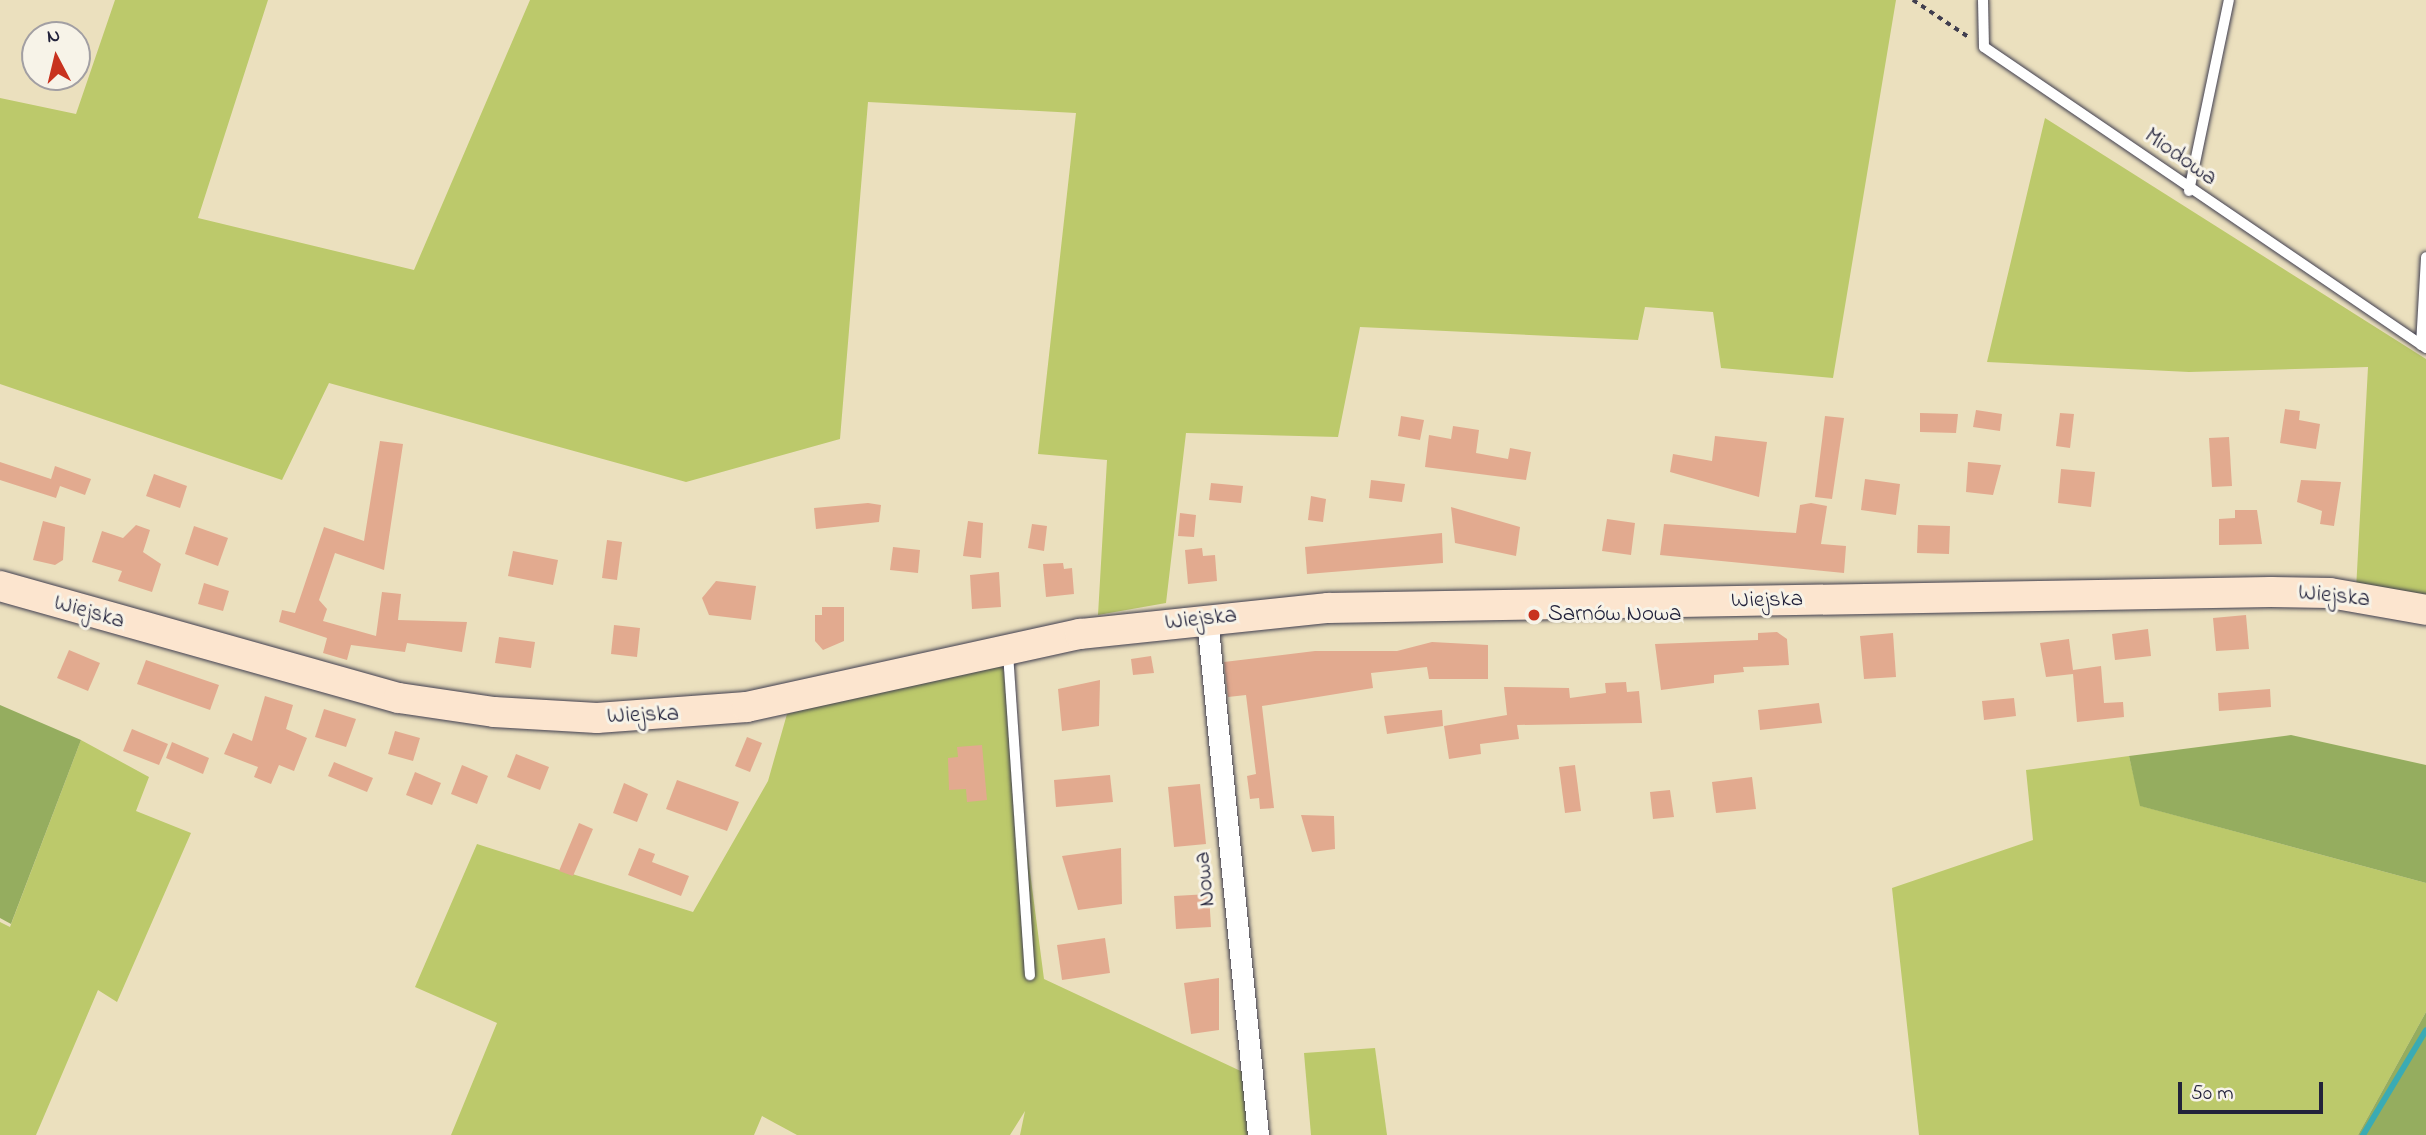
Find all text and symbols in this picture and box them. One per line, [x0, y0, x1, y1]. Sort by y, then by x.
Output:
north arrow [21, 21, 91, 91]
text: N [46, 22, 62, 51]
street label: Miodowa [2138, 123, 2222, 193]
street label: Wiejska [2297, 580, 2371, 614]
street label: Wiejska [1731, 587, 1803, 615]
street label: Wiejska [50, 590, 128, 636]
place label: Sarnów Nowa [1548, 601, 1681, 629]
street label: Wiejska [1164, 603, 1238, 637]
marker: Sarnów Nowa [1526, 607, 1542, 623]
street label: Wiejska [606, 701, 680, 731]
street label: Nowa [1189, 850, 1223, 908]
scale bar [2181, 1068, 2326, 1112]
text: 50 m [2191, 1079, 2234, 1109]

